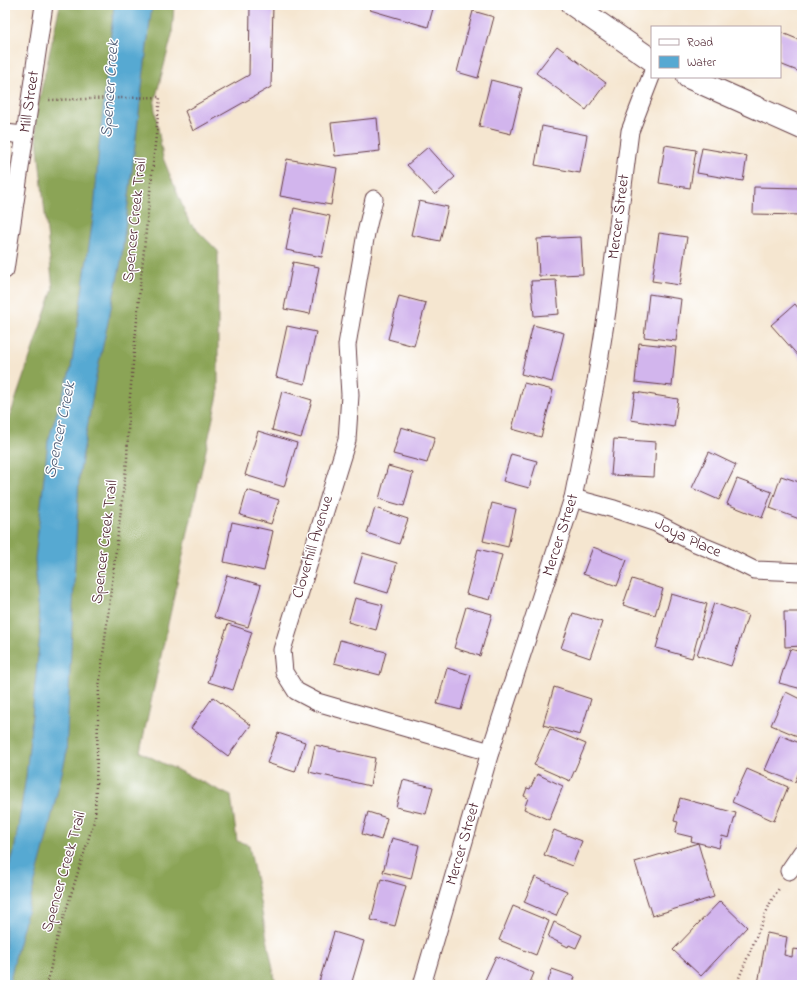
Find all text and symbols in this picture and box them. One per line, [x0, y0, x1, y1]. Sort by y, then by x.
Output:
legend [651, 26, 781, 78]
text: Road [687, 34, 713, 52]
water label: Spencer Creek [94, 38, 126, 139]
text: Water [687, 54, 716, 72]
street label: Mill Street [13, 69, 46, 134]
street label: Spencer Creek Trail [117, 156, 153, 283]
street label: Mercer Street [602, 172, 636, 261]
water label: Spencer Creek [38, 378, 83, 481]
street label: Spencer Creek Trail [85, 478, 125, 605]
street label: Mercer Street [536, 491, 586, 579]
street label: Cloverhill Avenue [286, 492, 340, 601]
street label: Joya Place [650, 512, 726, 565]
street label: Mercer Street [440, 799, 487, 888]
street label: Spencer Creek Trail [35, 808, 93, 935]

